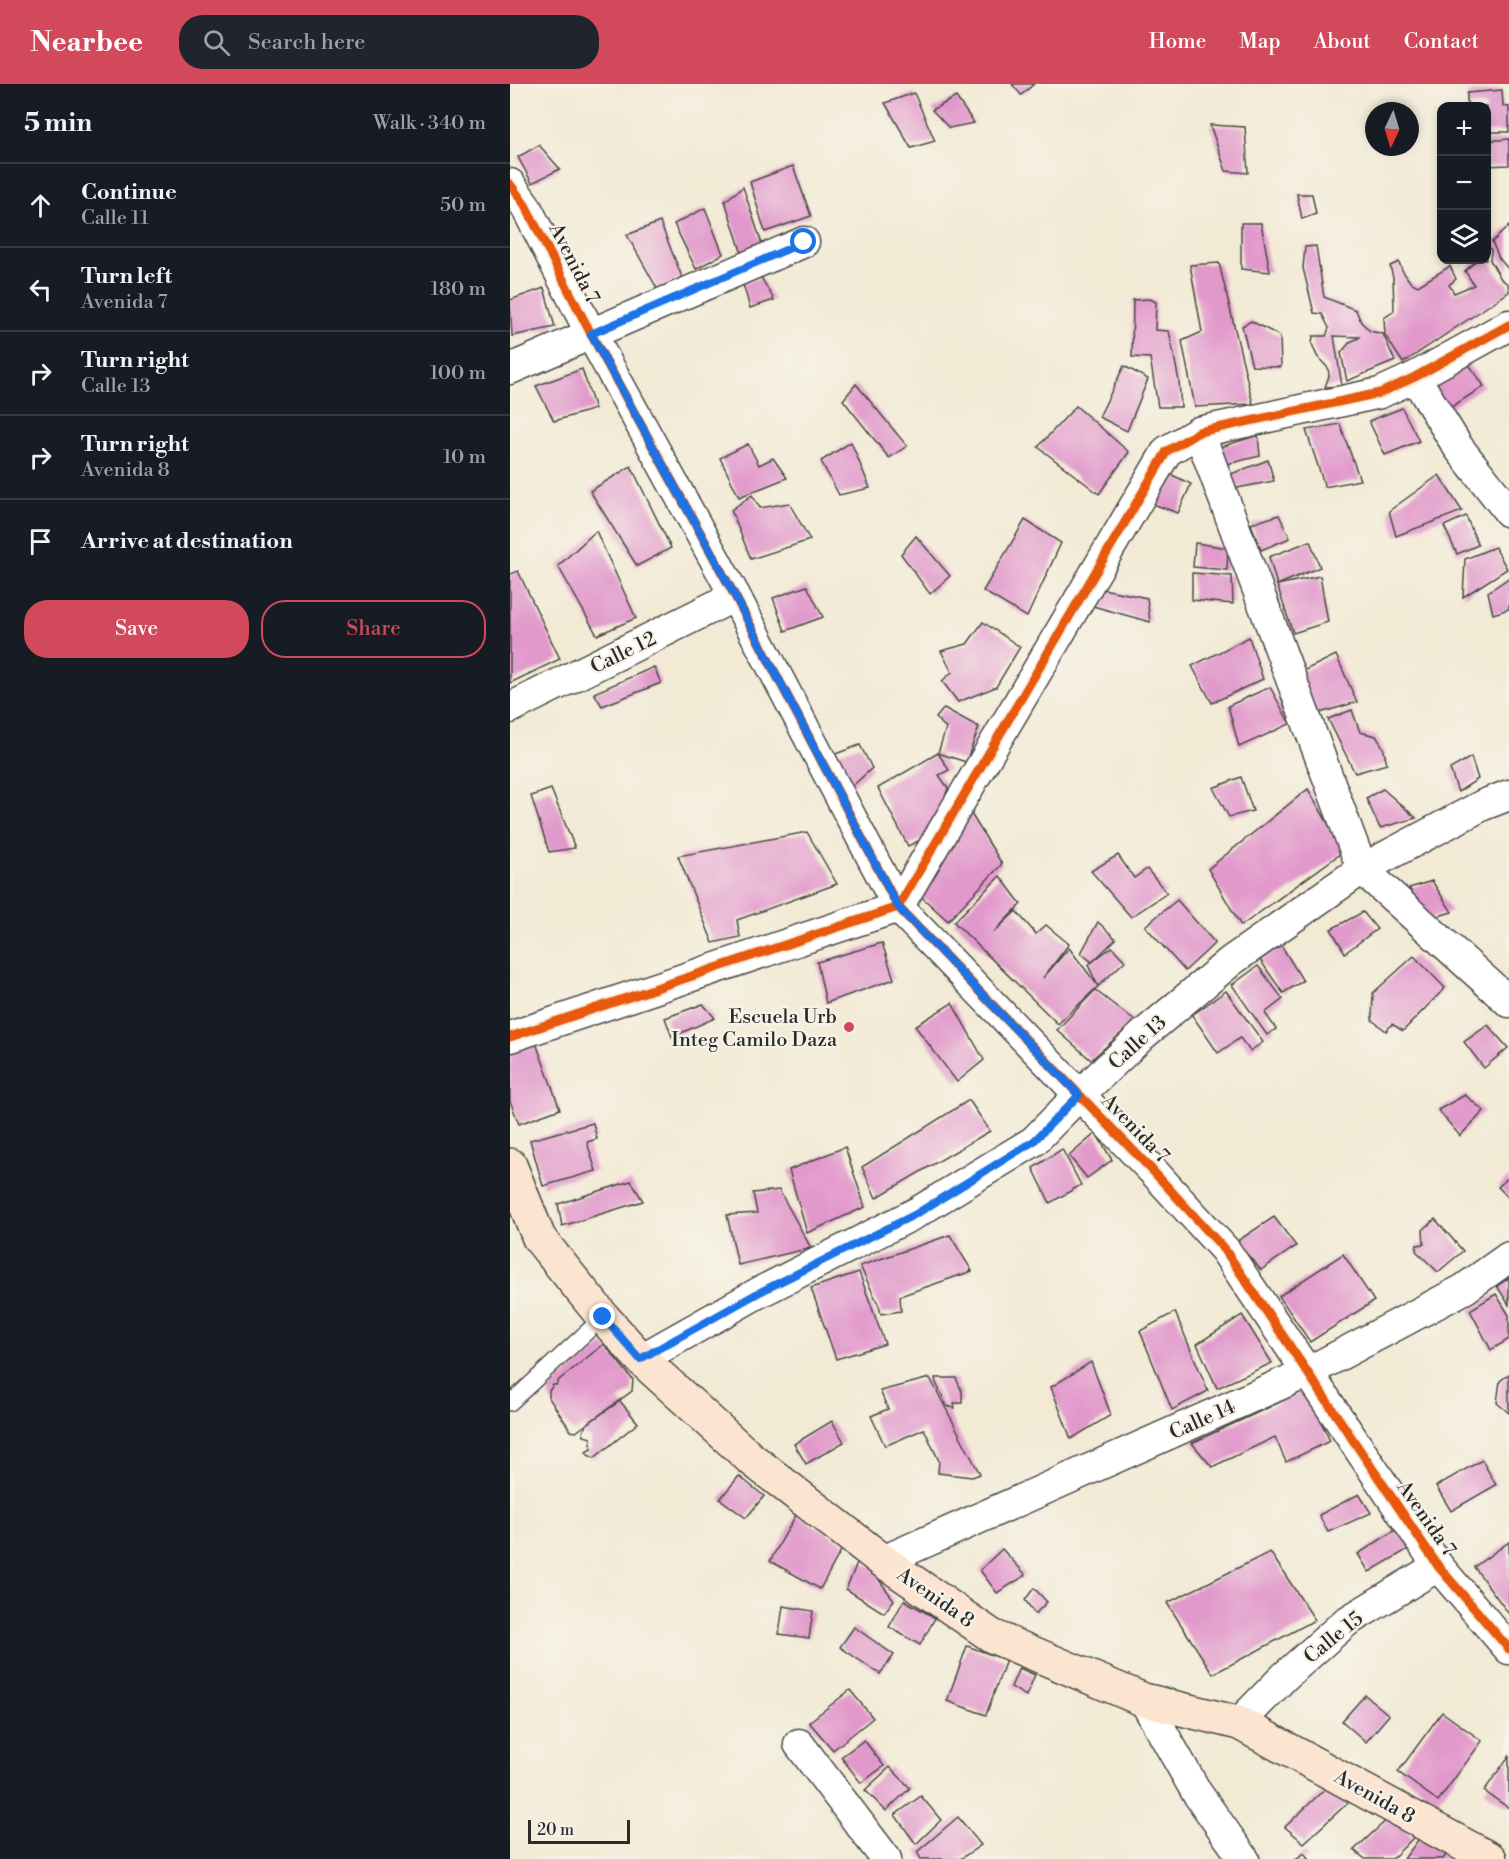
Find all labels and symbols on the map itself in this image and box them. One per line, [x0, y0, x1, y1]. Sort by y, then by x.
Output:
north arrow [1365, 102, 1419, 156]
street label: Avenida 7 [542, 218, 604, 308]
route start [790, 228, 816, 254]
street label: Calle 12 [587, 627, 661, 680]
place label: Escuela Urb Integ Camilo Daza [671, 1005, 838, 1053]
street label: Calle 13 [1104, 1011, 1172, 1076]
marker: Escuela Urb Integ Camilo Daza [842, 1020, 856, 1034]
street label: Avenida 7 [1095, 1088, 1174, 1169]
route end [589, 1303, 615, 1329]
street label: Calle 14 [1166, 1395, 1240, 1446]
street label: Avenida 7 [1390, 1475, 1461, 1562]
street label: Avenida 8 [891, 1562, 979, 1634]
street label: Calle 15 [1299, 1607, 1369, 1670]
street label: Avenida 8 [1328, 1764, 1419, 1830]
scale bar [528, 1817, 630, 1844]

